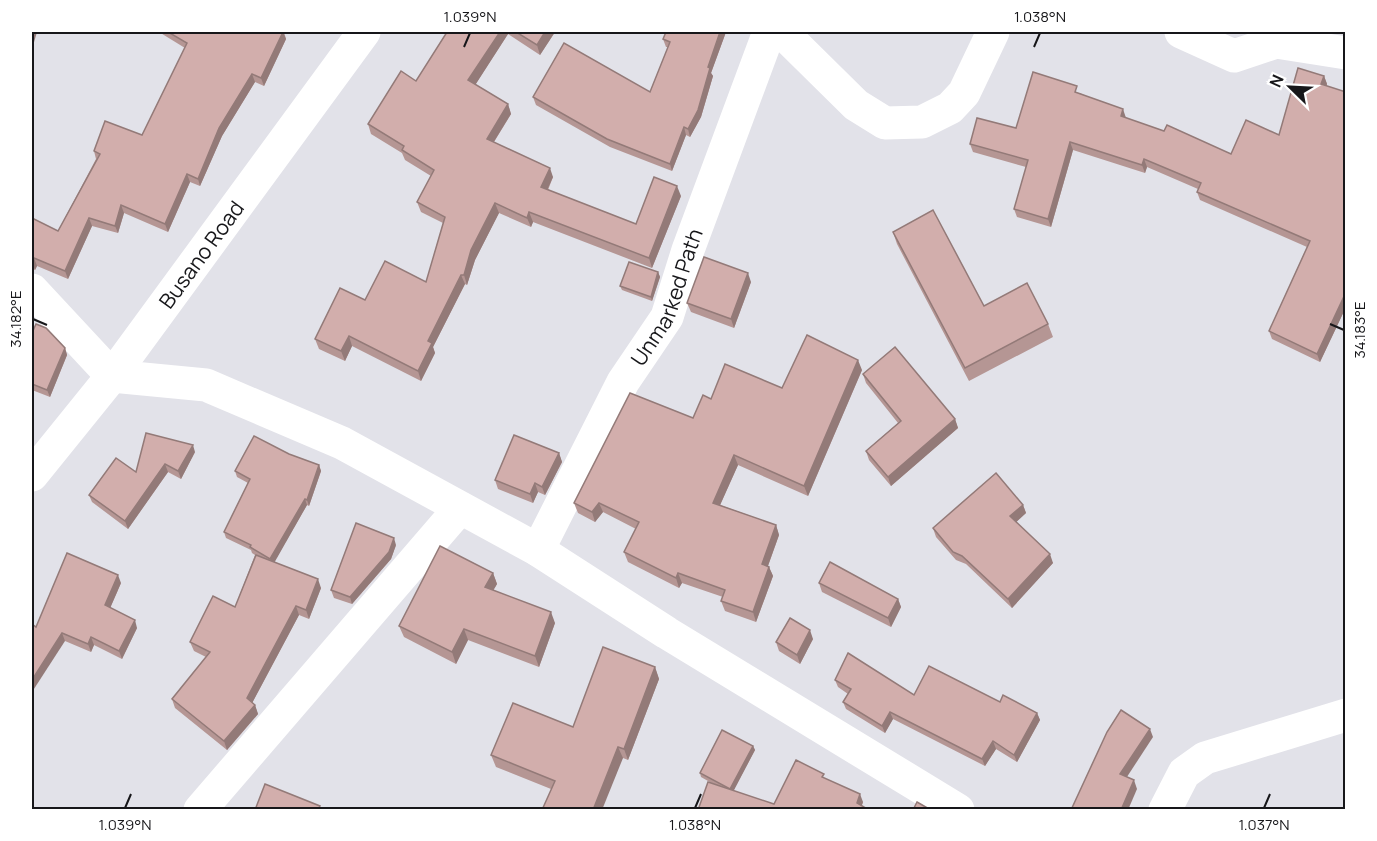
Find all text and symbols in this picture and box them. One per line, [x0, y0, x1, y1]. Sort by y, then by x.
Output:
text: 1.039°N [444, 6, 496, 27]
text: 1.038°N [1014, 6, 1066, 27]
north arrow [1260, 57, 1320, 117]
text: N [1264, 71, 1289, 91]
street label: Busano Road [152, 195, 250, 314]
street label: Unmarked Path [624, 224, 709, 371]
text: 34.182°E [5, 290, 26, 348]
text: 34.183°E [1349, 302, 1370, 359]
text: 1.039°N [99, 814, 151, 835]
text: 1.038°N [669, 814, 721, 835]
text: 1.037°N [1238, 814, 1290, 835]

